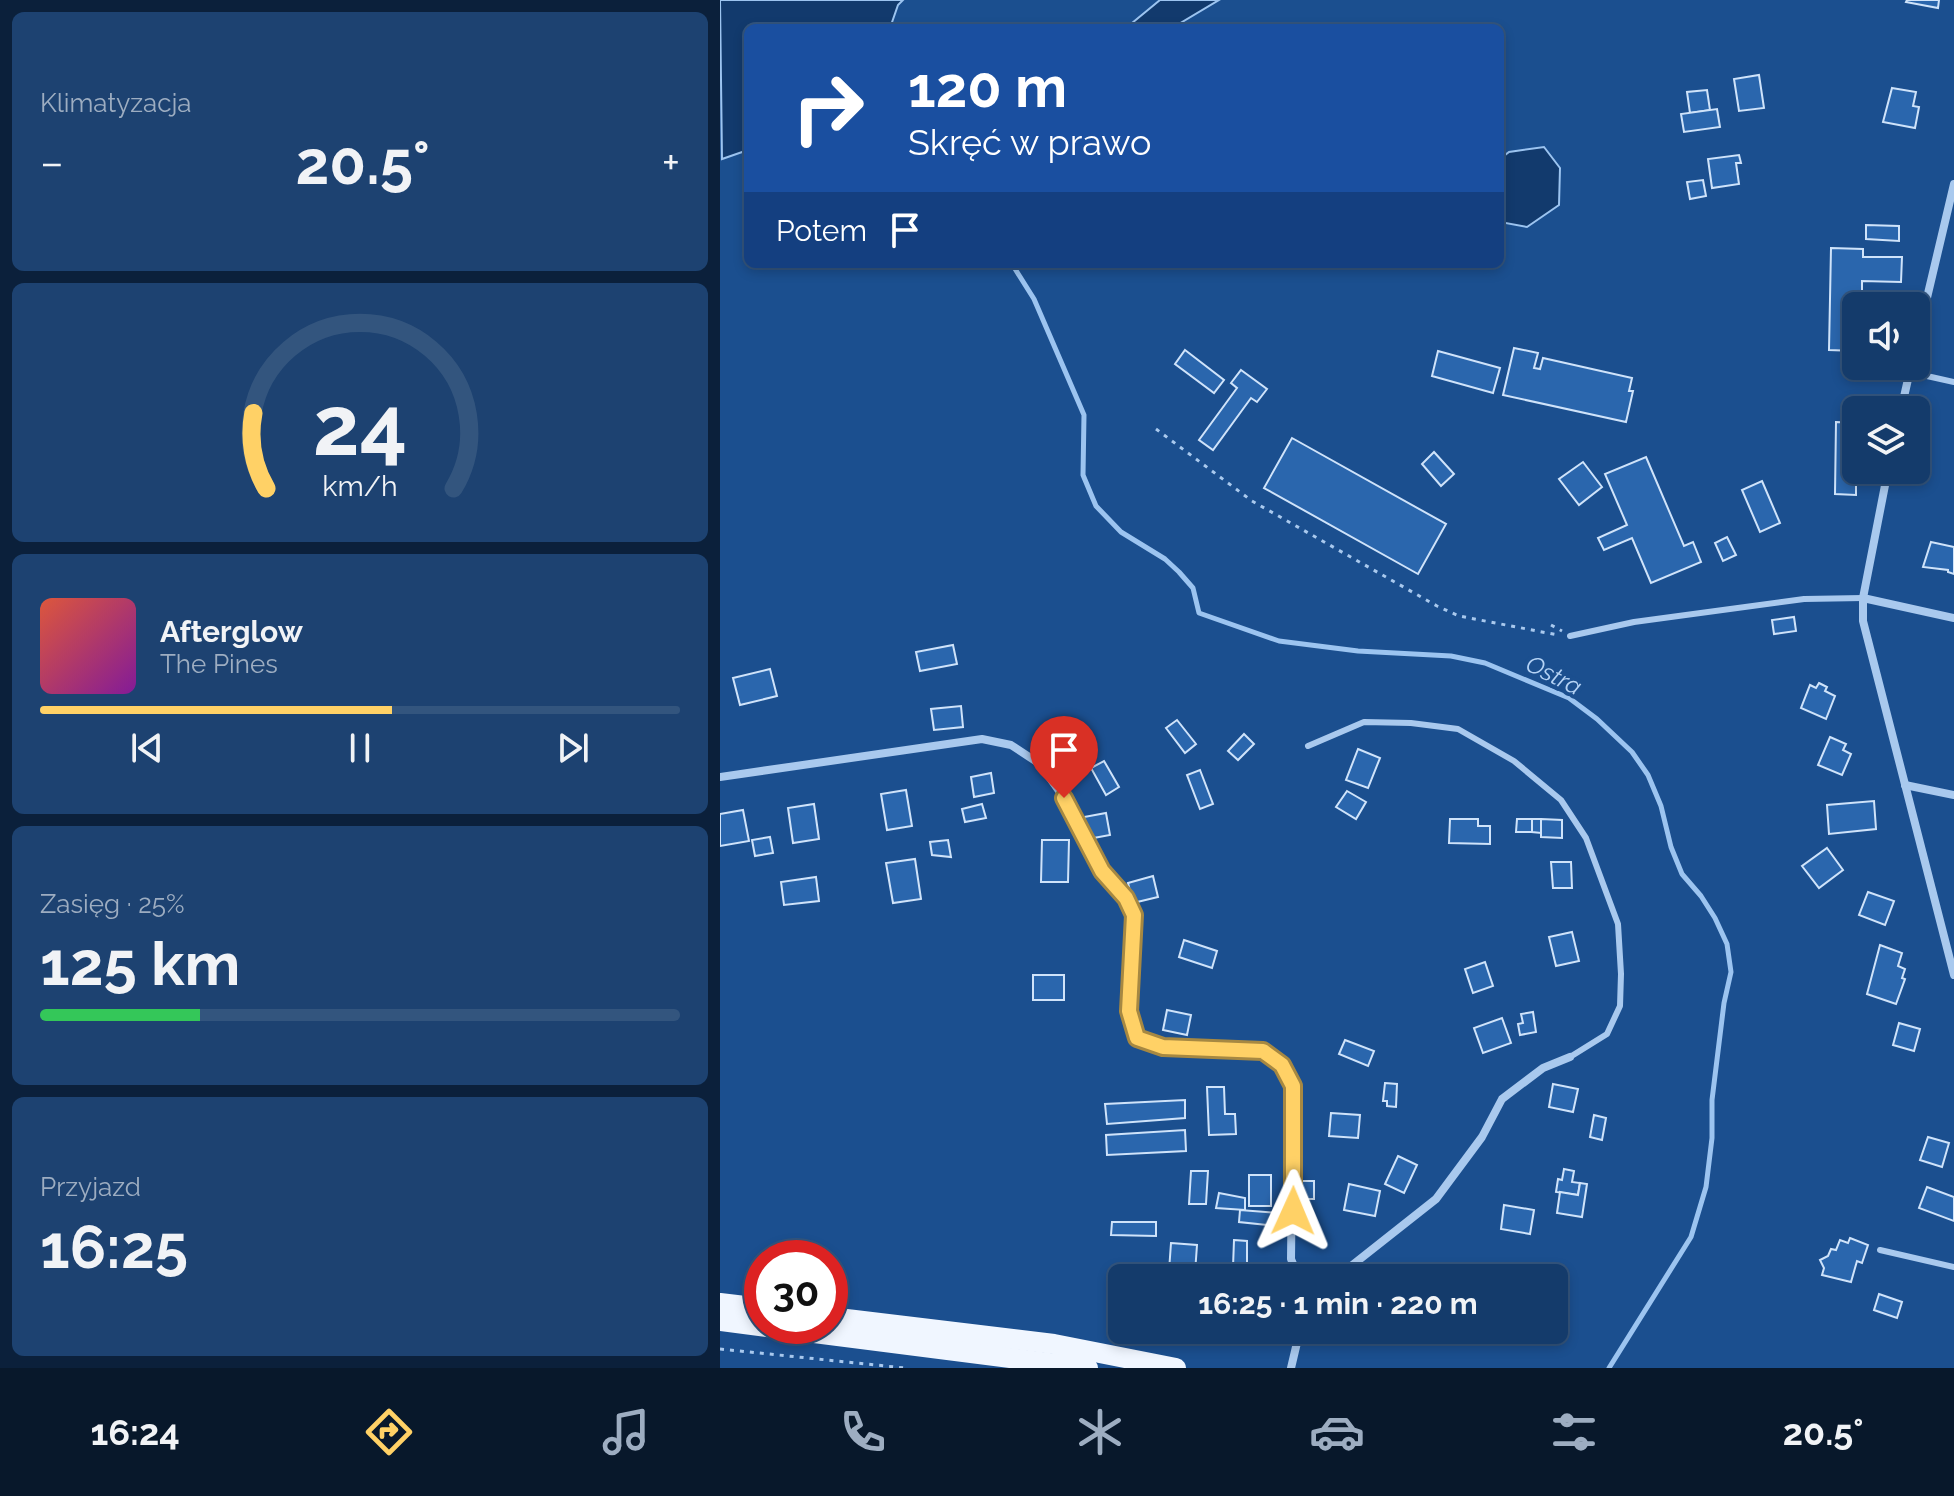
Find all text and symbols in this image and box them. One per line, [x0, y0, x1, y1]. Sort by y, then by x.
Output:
text: 120 m [908, 54, 1067, 120]
icon: right [776, 56, 880, 160]
text: Klimatyzacja [40, 88, 191, 118]
text: Skręć w prawo [908, 121, 1151, 163]
text: 20.5° [295, 128, 430, 198]
text: − [40, 137, 64, 188]
text: + [662, 137, 680, 188]
icon: arrive [883, 208, 927, 252]
text: Potem [776, 213, 867, 248]
map controls [1842, 292, 1930, 484]
button: sound [1842, 292, 1930, 380]
text: 24 [313, 376, 407, 473]
button: layers [1842, 396, 1930, 484]
text: km/h [322, 469, 398, 503]
text: Afterglow [160, 614, 303, 649]
text: The Pines [160, 649, 278, 679]
water label: Ostra [1521, 649, 1587, 701]
pin [1030, 716, 1098, 798]
icon: previous [125, 726, 169, 770]
icon: pause [338, 726, 382, 770]
icon: next [551, 726, 595, 770]
icon: arrive [1042, 728, 1086, 772]
text: Zasięg · 25% [40, 889, 185, 919]
text: 125 km [40, 929, 240, 999]
position arrow [1251, 1169, 1335, 1253]
text: Przyjazd [40, 1172, 141, 1202]
text: 16:25 [40, 1212, 188, 1282]
speed limit sign: 30 [744, 1240, 848, 1344]
text: 16:25 · 1 min · 220 m [1198, 1286, 1478, 1321]
icon: directions [361, 1404, 417, 1460]
icon: music [598, 1404, 654, 1460]
icon: phone [835, 1404, 891, 1460]
icon: climate [1072, 1404, 1128, 1460]
icon: car [1309, 1404, 1365, 1460]
icon: filters [1546, 1404, 1602, 1460]
text: 16:24 [90, 1411, 180, 1453]
text: 20.5° [1783, 1411, 1863, 1453]

